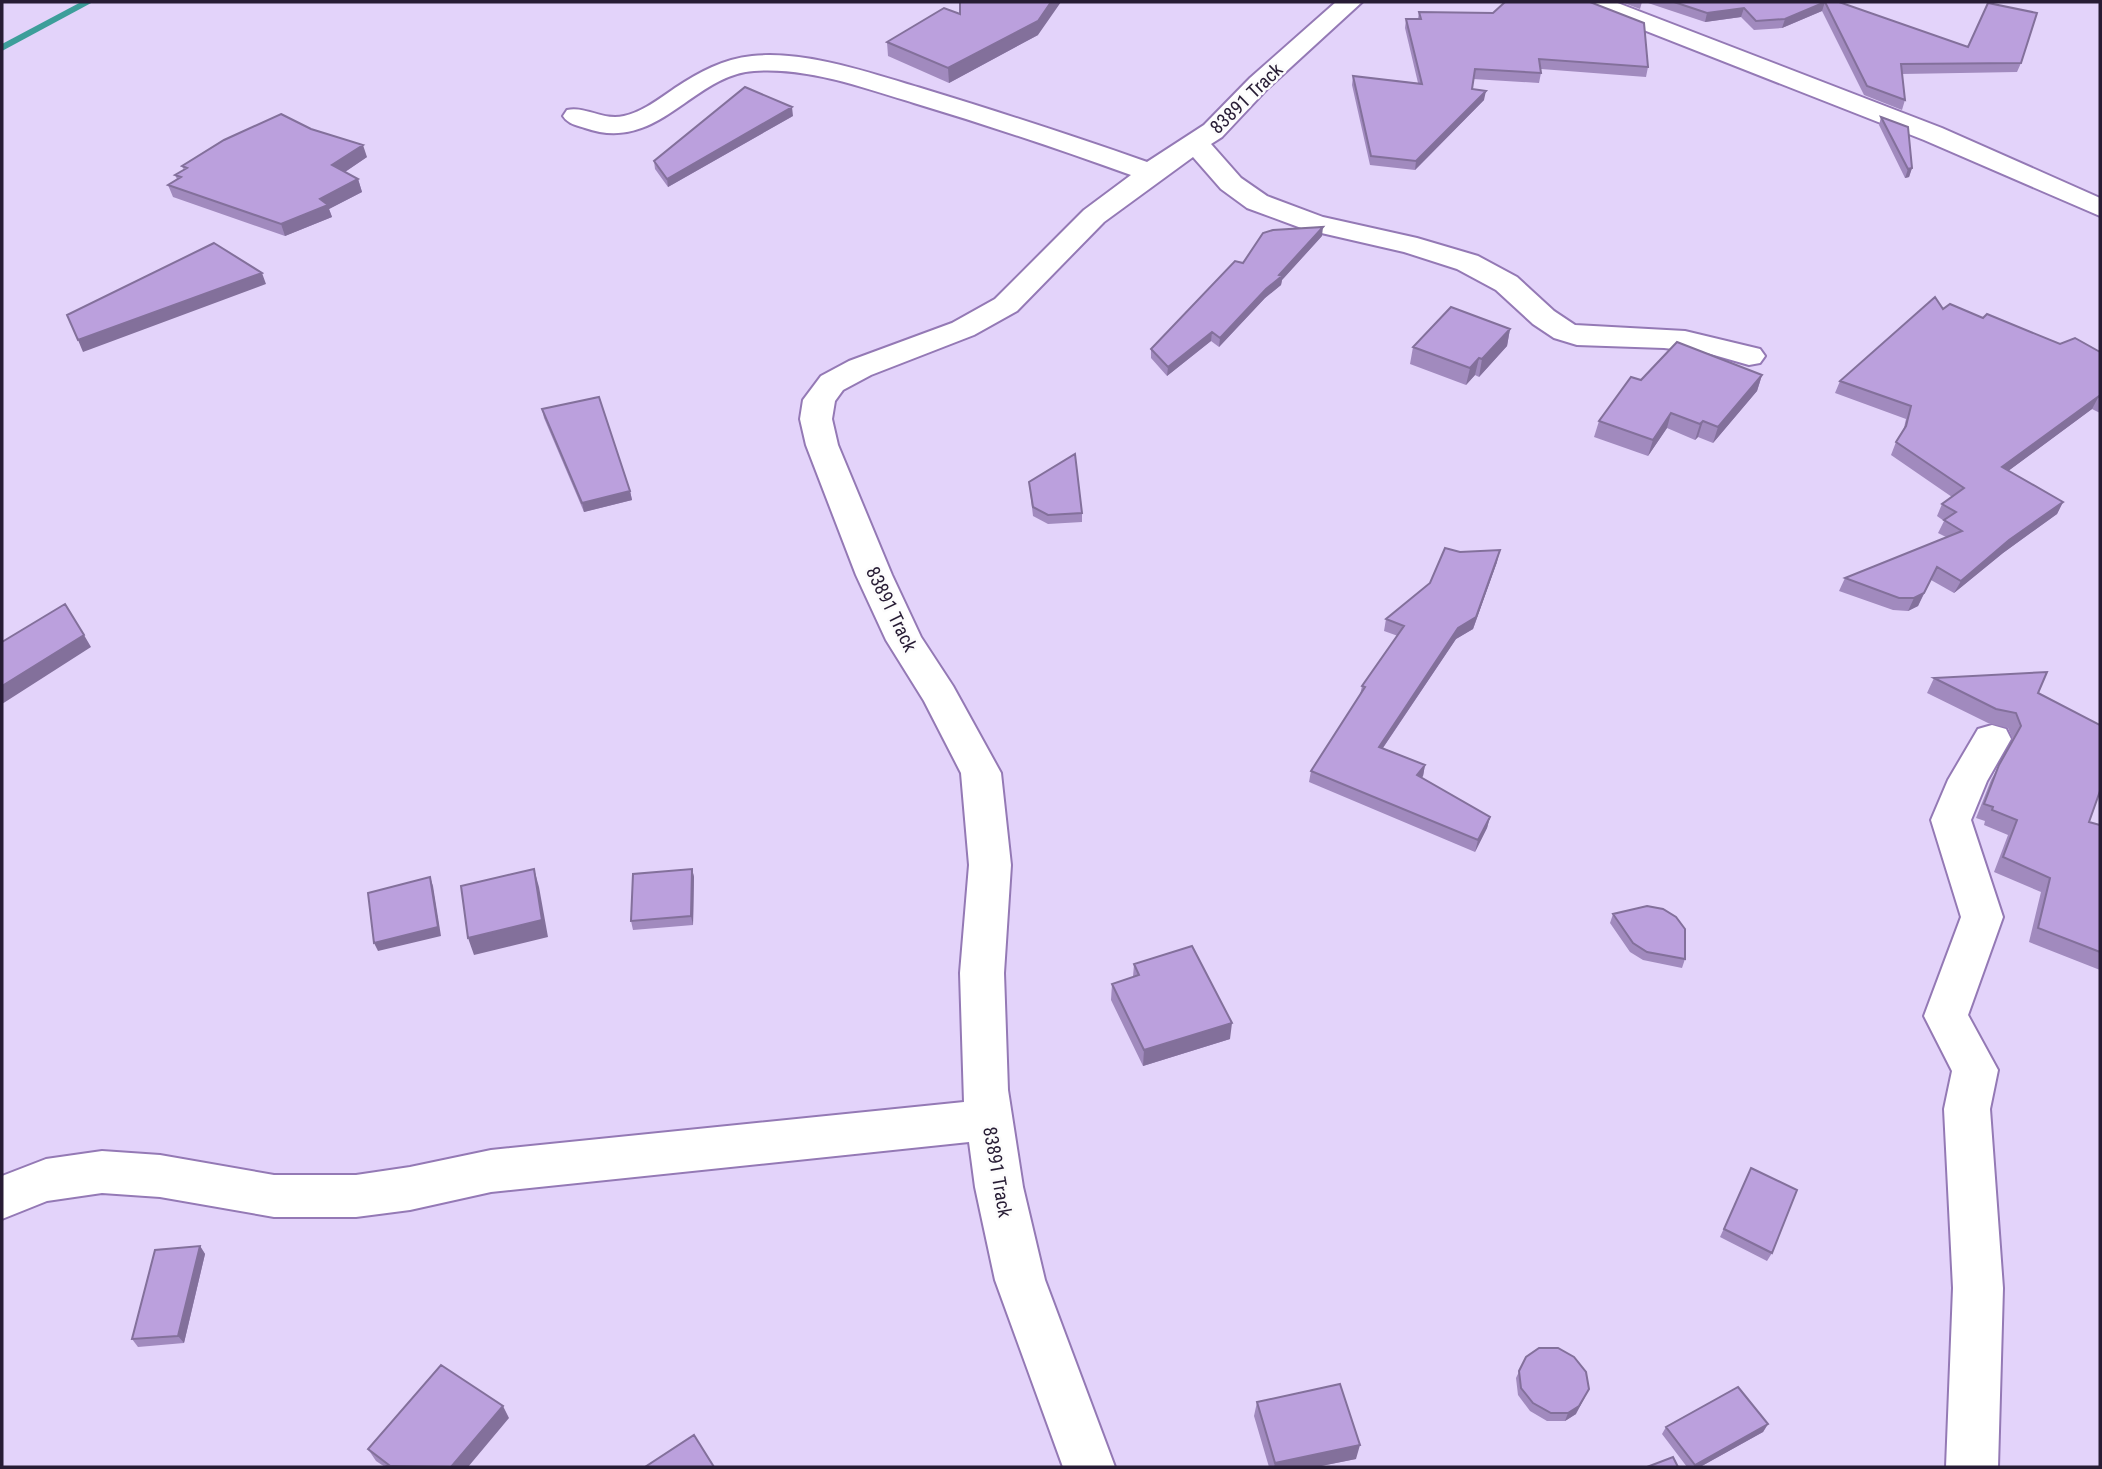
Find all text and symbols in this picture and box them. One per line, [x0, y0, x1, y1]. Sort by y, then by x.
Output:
street label: 83891 Track [1205, 58, 1288, 139]
street label: 83891 Track [861, 563, 922, 656]
street label: 83891 Track [978, 1125, 1017, 1220]

